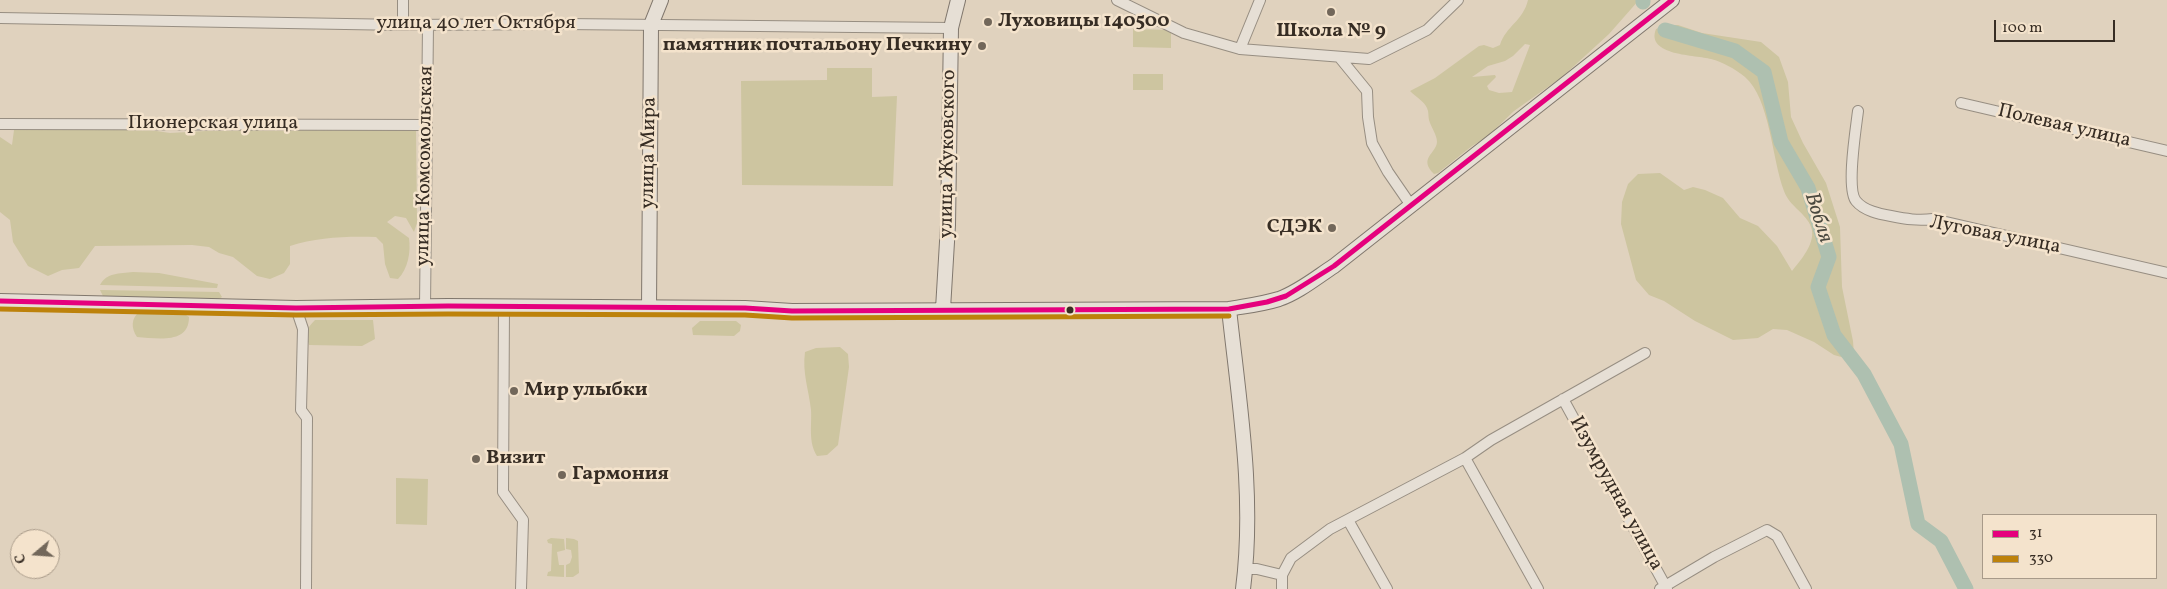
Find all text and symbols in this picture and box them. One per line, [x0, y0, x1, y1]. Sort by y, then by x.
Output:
marker: Школа № 9 [1325, 6, 1337, 18]
place label: Луховицы 140500 [998, 10, 1170, 34]
scale bar [1997, 10, 2118, 42]
street label: улица 40 лет Октября [376, 12, 576, 36]
marker: Луховицы 140500 [982, 16, 994, 28]
text: 100 m [2002, 18, 2042, 39]
place label: Школа № 9 [1276, 20, 1386, 44]
place label: памятник почтальону Печкину [663, 34, 972, 58]
marker: памятник почтальону Печкину [976, 40, 988, 52]
street label: улица Комсомольская [412, 65, 440, 267]
street label: улица Жуковского [936, 69, 962, 239]
street label: улица Мира [637, 97, 663, 209]
street label: Полевая улица [1995, 100, 2133, 154]
street label: Пионерская улица [128, 112, 298, 136]
water label: Вобля [1797, 190, 1837, 246]
street label: Луговая улица [1927, 212, 2063, 260]
place label: СДЭК [1267, 216, 1322, 240]
marker: СДЭК [1326, 222, 1338, 234]
unlabelled marker [1065, 305, 1075, 315]
place label: Мир улыбки [524, 379, 648, 403]
marker: Мир улыбки [508, 385, 520, 397]
street label: Изумрудная улица [1563, 413, 1667, 575]
place label: Визит [486, 447, 546, 471]
marker: Визит [470, 453, 482, 465]
place label: Гармония [572, 463, 669, 487]
marker: Гармония [556, 469, 568, 481]
legend [1982, 514, 2157, 579]
text: 31 [2029, 523, 2043, 544]
north arrow [10, 529, 60, 579]
text: 330 [2029, 548, 2053, 569]
text: С [11, 551, 32, 566]

